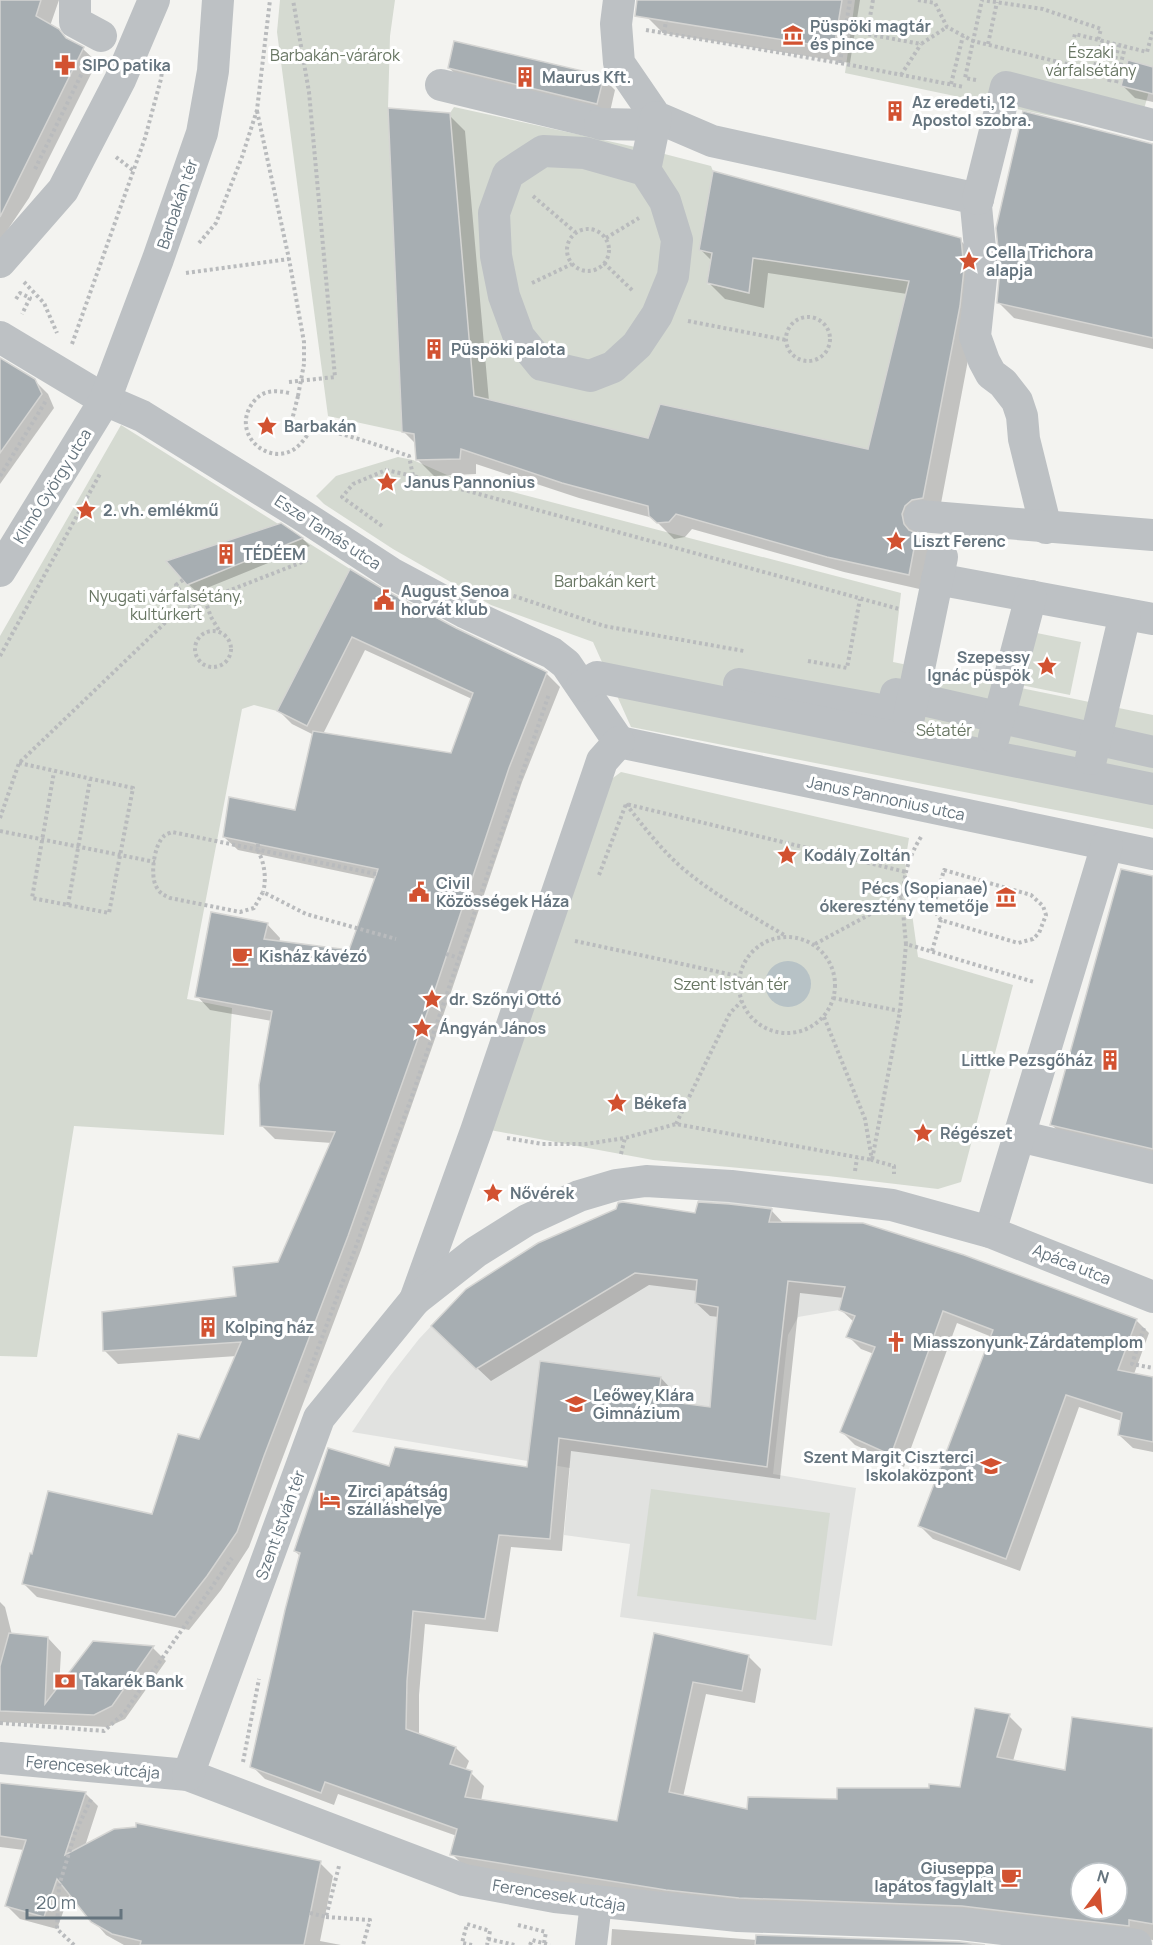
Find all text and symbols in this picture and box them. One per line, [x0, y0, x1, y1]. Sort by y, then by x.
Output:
place label: Püspöki magtár és pince [810, 15, 931, 55]
museum icon: Püspöki magtár és pince [781, 23, 805, 47]
park label: Északi várfalsétány [1045, 41, 1137, 81]
park label: Barbakán-várárok [270, 44, 401, 66]
pharmacy icon: SIPO patika [53, 53, 77, 77]
place label: SIPO patika [82, 54, 171, 76]
building icon: Maurus Kft. [513, 65, 537, 89]
place label: Maurus Kft. [542, 66, 631, 88]
place label: Az eredeti, 12 Apostol szobra. [912, 91, 1032, 131]
building icon: Az eredeti, 12 Apostol szobra. [883, 99, 907, 123]
street label: Barbakán tér [151, 156, 203, 252]
place label: Cella Trichora alapja [986, 241, 1093, 281]
place icon: Cella Trichora alapja [957, 249, 981, 273]
building icon: Püspöki palota [422, 337, 446, 361]
place label: Püspöki palota [451, 338, 566, 360]
place icon: Barbakán [255, 414, 279, 438]
place label: Barbakán [284, 415, 357, 437]
street label: Klimó György utca [8, 424, 96, 548]
place icon: Janus Pannonius [375, 470, 399, 494]
place label: Janus Pannonius [404, 471, 536, 493]
street label: Esze Tamás utca [271, 489, 385, 575]
place icon: 2. vh. emlékmű [74, 498, 98, 522]
place label: 2. vh. emlékmű [103, 499, 218, 521]
place icon: Liszt Ferenc [884, 529, 908, 553]
place label: Liszt Ferenc [913, 530, 1006, 552]
building icon: TÉDÉEM [214, 542, 238, 566]
place label: TÉDÉEM [243, 543, 306, 565]
park label: Barbakán kert [554, 570, 656, 592]
place label: August Senoa horvát klub [401, 580, 509, 620]
park label: Nyugati várfalsétány, kultúrkert [89, 585, 243, 625]
public building icon: August Senoa horvát klub [372, 588, 396, 612]
place label: Szepessy Ignác püspök [927, 646, 1030, 686]
place icon: Szepessy Ignác püspök [1035, 654, 1059, 678]
park label: Sétatér [916, 719, 972, 741]
street label: Janus Pannonius utca [805, 770, 967, 826]
place icon: Kodály Zoltán [775, 843, 799, 867]
place label: Kodály Zoltán [804, 844, 910, 866]
place label: Civil Közösségek Háza [436, 872, 569, 912]
place label: Pécs (Sopianae) ókeresztény temetője [819, 877, 989, 917]
public building icon: Civil Közösségek Háza [407, 880, 431, 904]
museum icon: Pécs (Sopianae) ókeresztény temetője [994, 885, 1018, 909]
cafe icon: Kisház kávézó [230, 944, 254, 968]
place label: Kisház kávézó [259, 945, 367, 967]
park label: Szent István tér [673, 973, 789, 995]
place icon: dr. Szőnyi Ottó [420, 987, 444, 1011]
place label: dr. Szőnyi Ottó [449, 988, 562, 1010]
place icon: Ángyán János [410, 1016, 434, 1040]
place label: Ángyán János [439, 1017, 546, 1039]
building icon: Littke Pezsgőház [1098, 1048, 1122, 1072]
place label: Littke Pezsgőház [961, 1049, 1093, 1071]
place icon: Békefa [605, 1091, 629, 1115]
place label: Békefa [634, 1092, 687, 1114]
place icon: Régészet [911, 1121, 935, 1145]
place label: Régészet [940, 1122, 1013, 1144]
place icon: Nővérek [481, 1181, 505, 1205]
place label: Nővérek [510, 1182, 574, 1204]
street label: Apáca utca [1030, 1238, 1114, 1290]
building icon: Kolping ház [196, 1315, 220, 1339]
place label: Kolping ház [225, 1316, 314, 1338]
church icon: Miasszonyunk-Zárdatemplom [884, 1330, 908, 1354]
place label: Miasszonyunk-Zárdatemplom [913, 1331, 1143, 1353]
place label: Leőwey Klára Gimnázium [593, 1384, 694, 1424]
school or university icon: Leőwey Klára Gimnázium [564, 1392, 588, 1416]
place label: Szent Margit Ciszterci Iskolaközpont [803, 1446, 974, 1486]
school or university icon: Szent Margit Ciszterci Iskolaközpont [979, 1454, 1003, 1478]
street label: Szent István tér [250, 1467, 310, 1583]
place label: Zirci apátság szálláshelye [347, 1480, 448, 1520]
hotel icon: Zirci apátság szálláshelye [318, 1488, 342, 1512]
bank icon: Takarék Bank [53, 1669, 77, 1693]
place label: Takarék Bank [82, 1670, 184, 1692]
street label: Ferencesek utcája [25, 1750, 161, 1784]
place label: Giuseppa lapátos fagylalt [874, 1857, 994, 1897]
north arrow [1069, 1861, 1129, 1921]
text: N [1095, 1864, 1112, 1889]
cafe icon: Giuseppa lapátos fagylalt [999, 1865, 1023, 1889]
street label: Ferencesek utcája [491, 1874, 627, 1916]
scale bar [27, 1882, 122, 1920]
text: 20 m [36, 1890, 76, 1914]

